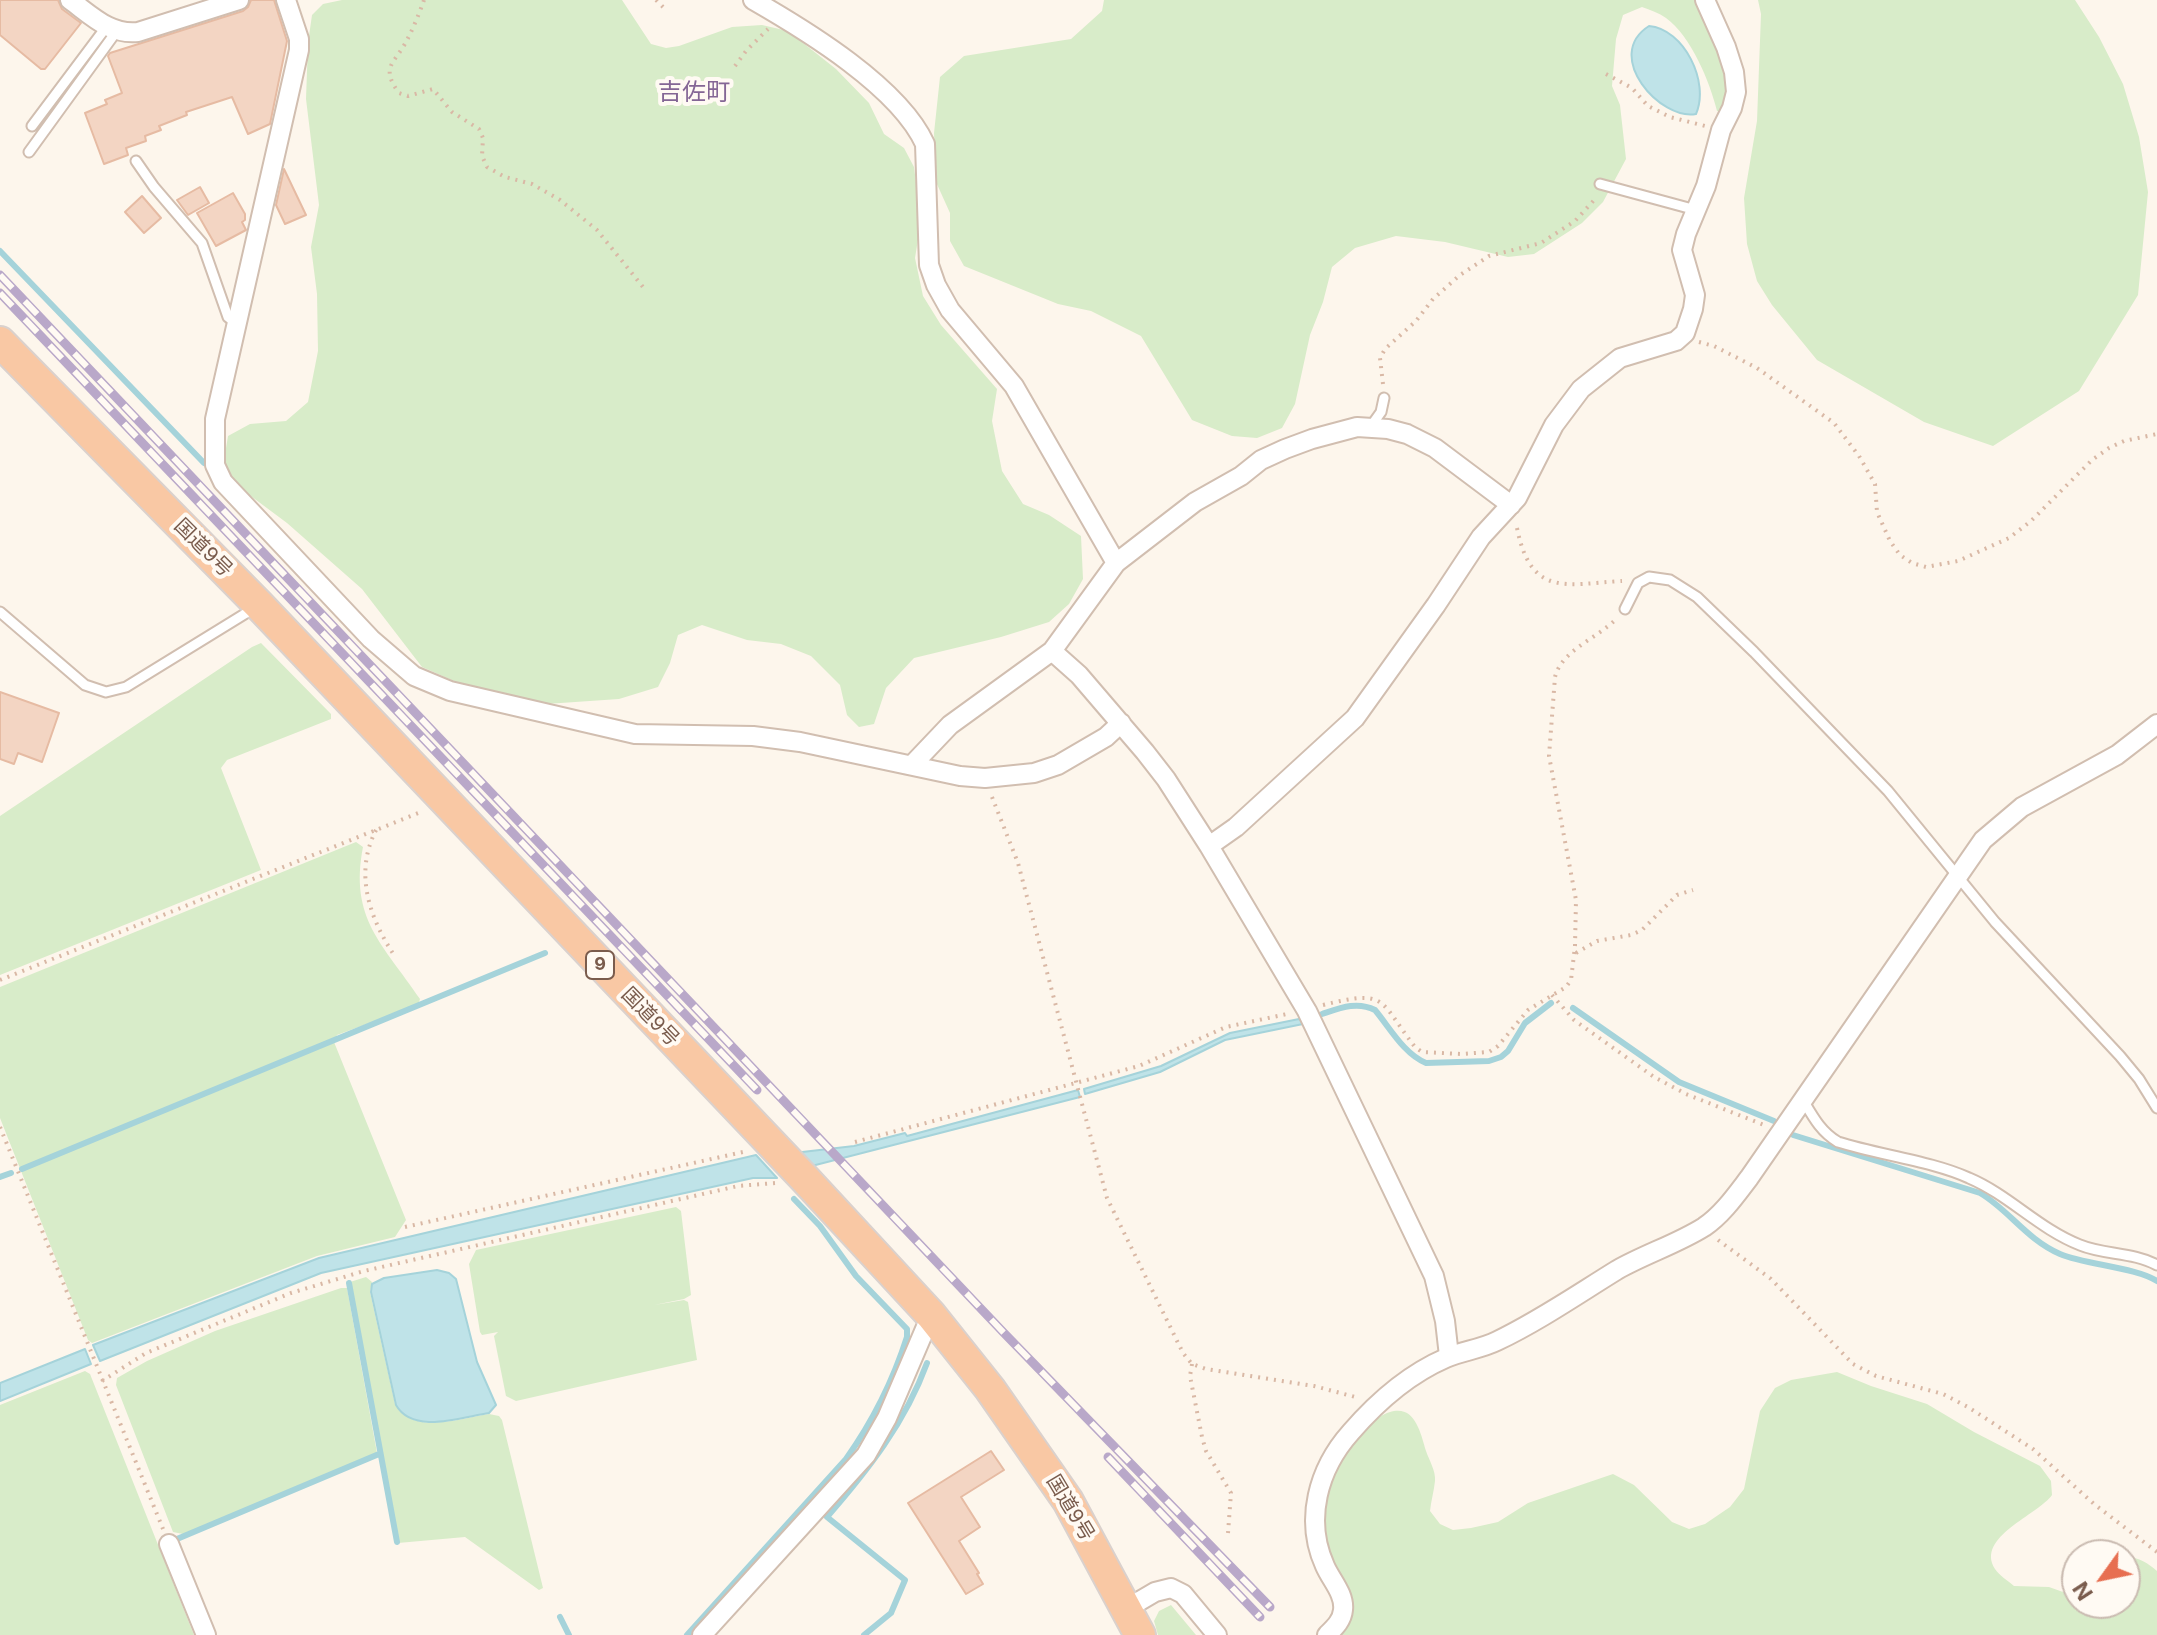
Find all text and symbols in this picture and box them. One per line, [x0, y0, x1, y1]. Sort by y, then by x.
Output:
district label: 吉佐町 [658, 79, 730, 107]
street label: 国道9号 [169, 514, 237, 582]
road number: 9 [586, 951, 614, 979]
street label: 国道9号 [616, 983, 684, 1051]
street label: 国道9号 [1041, 1471, 1099, 1545]
north arrow [2061, 1539, 2141, 1619]
text: N [2067, 1577, 2098, 1605]

